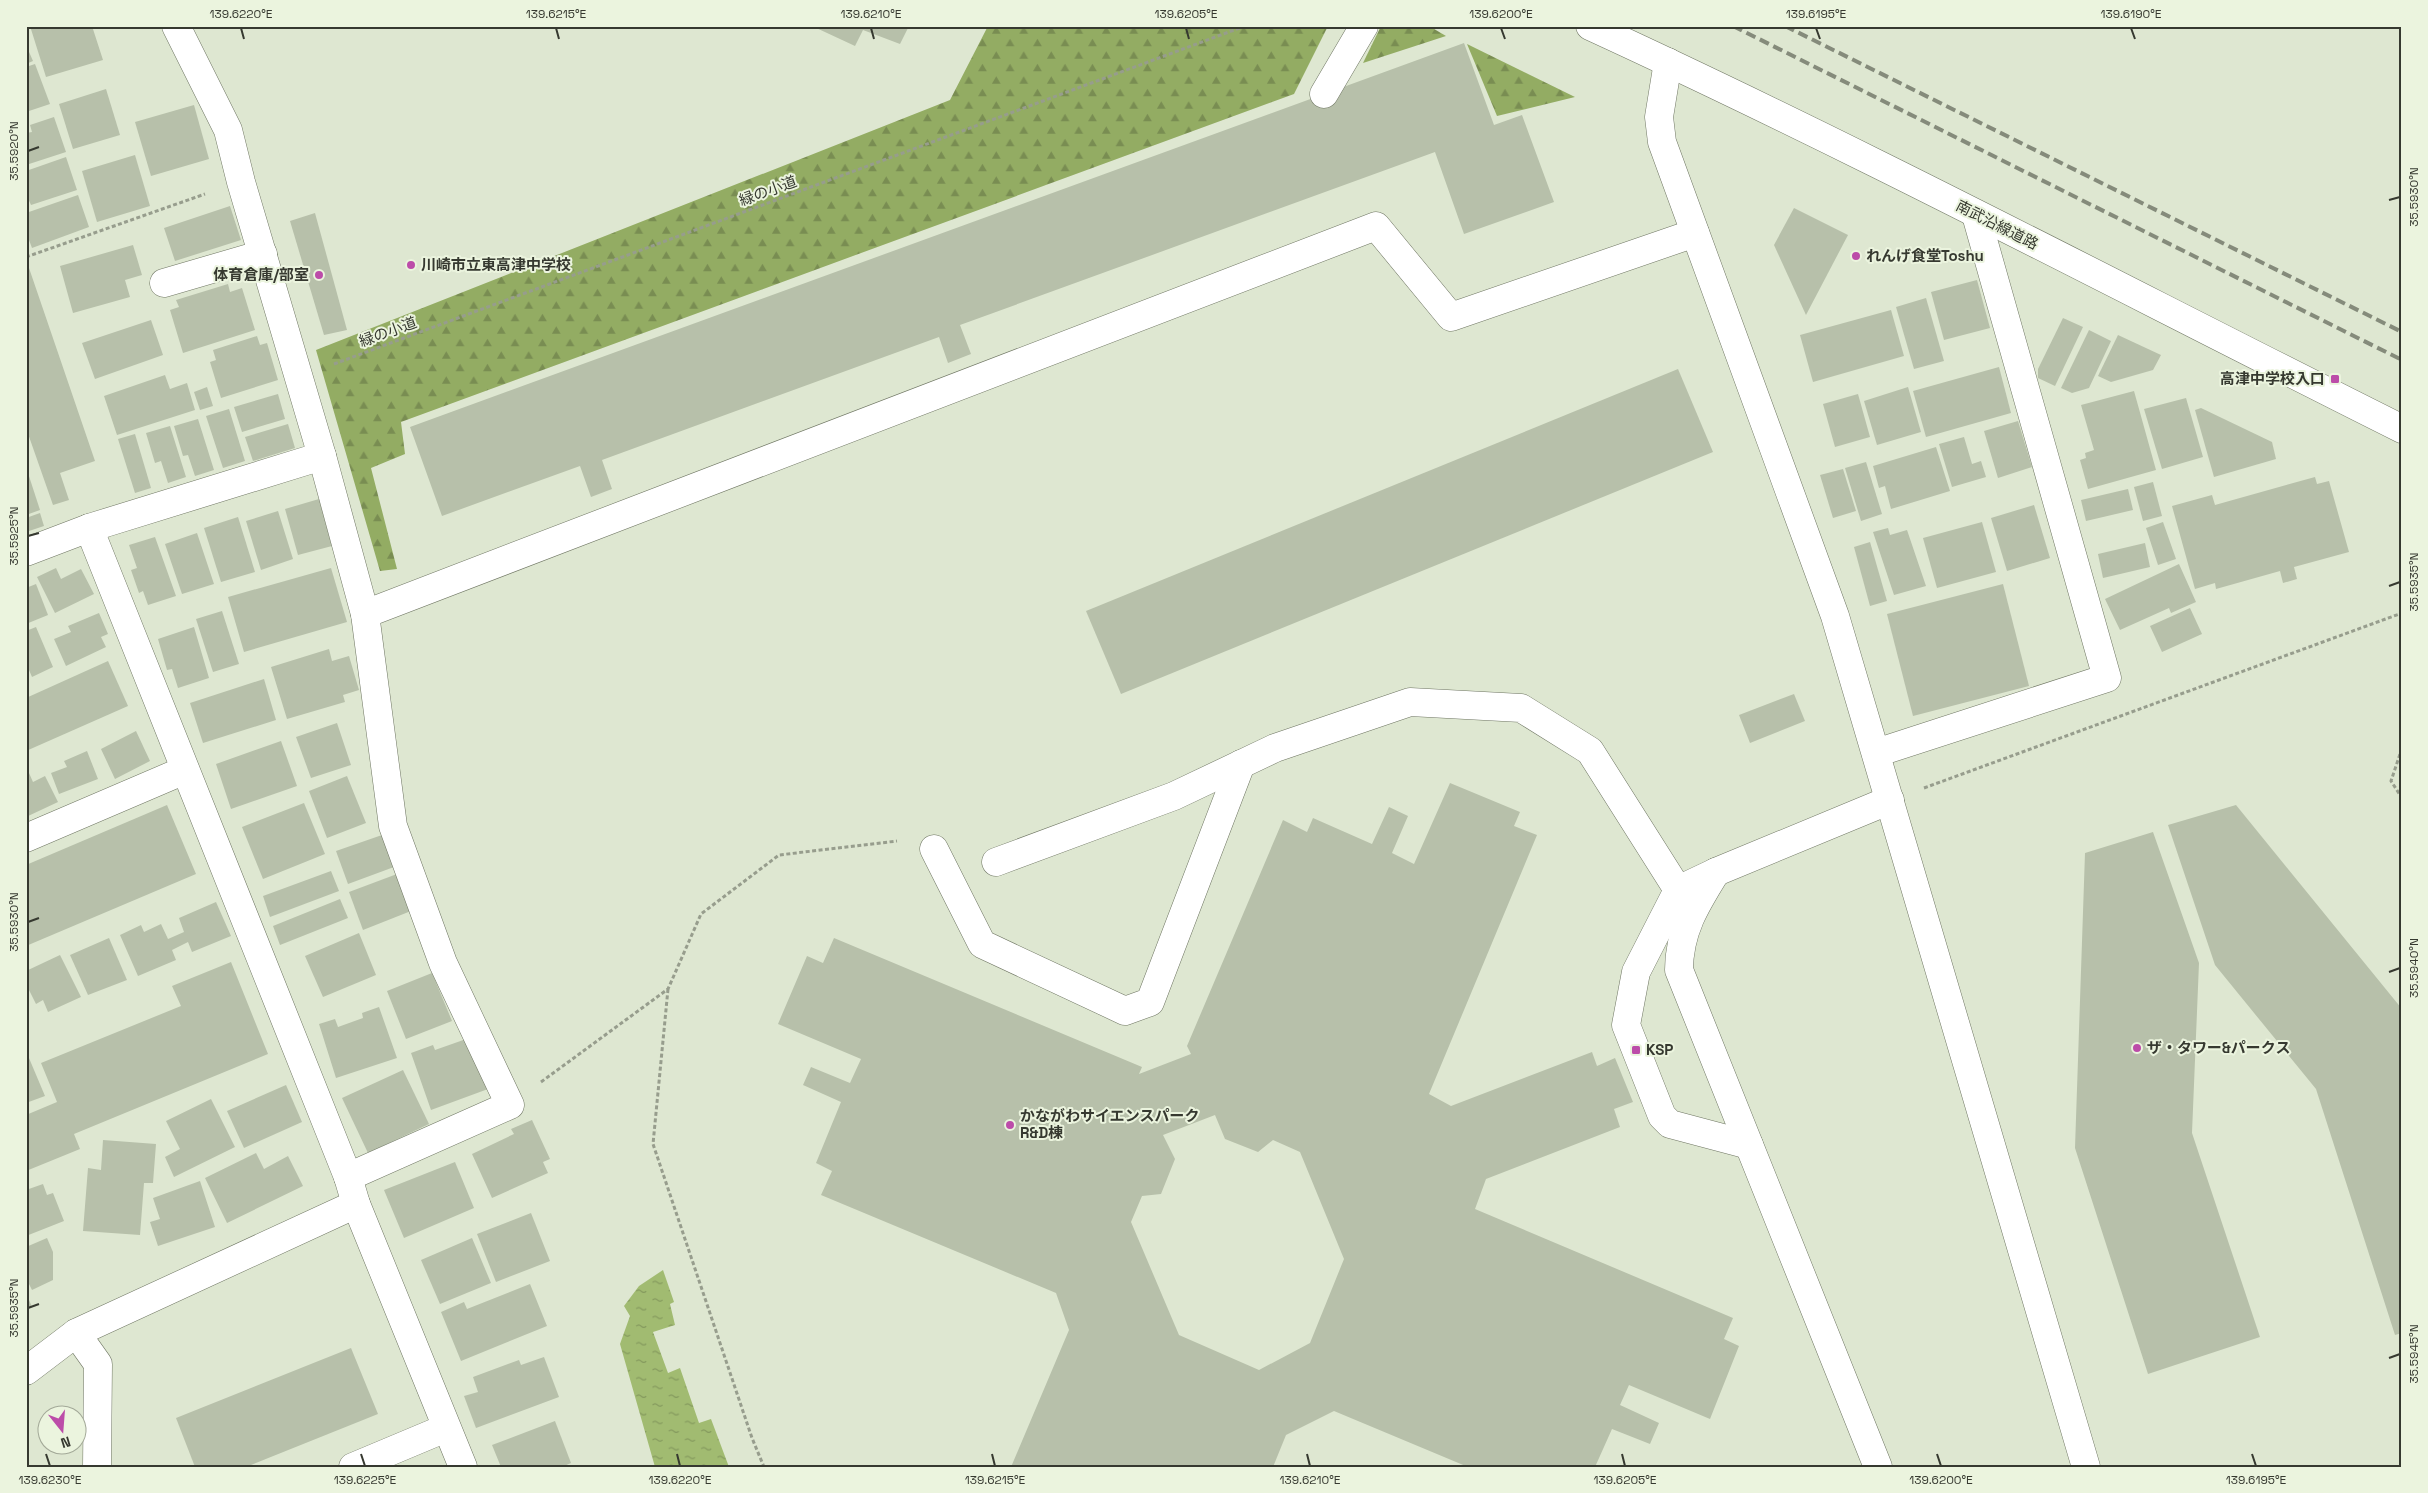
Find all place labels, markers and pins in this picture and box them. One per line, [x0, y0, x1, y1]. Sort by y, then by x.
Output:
place label: れんげ食堂Toshu [1866, 246, 1984, 265]
marker: れんげ食堂Toshu [1850, 250, 1862, 262]
place label: 川崎市立東高津中学校 [421, 255, 571, 274]
marker: 川崎市立東高津中学校 [405, 259, 417, 271]
place label: 体育倉庫/部室 [213, 265, 309, 284]
marker: 体育倉庫/部室 [313, 269, 325, 281]
place label: 高津中学校入口 [2220, 369, 2325, 388]
marker: 高津中学校入口 [2329, 373, 2341, 385]
place label: ザ・タワー&パークス [2147, 1038, 2290, 1057]
place label: KSP [1646, 1040, 1673, 1059]
marker: ザ・タワー&パークス [2131, 1042, 2143, 1054]
marker: KSP [1630, 1044, 1642, 1056]
place label: かながわサイエンスパーク R&D棟 [1020, 1106, 1200, 1142]
marker: かながわサイエンスパーク R&D棟 [1004, 1119, 1016, 1131]

